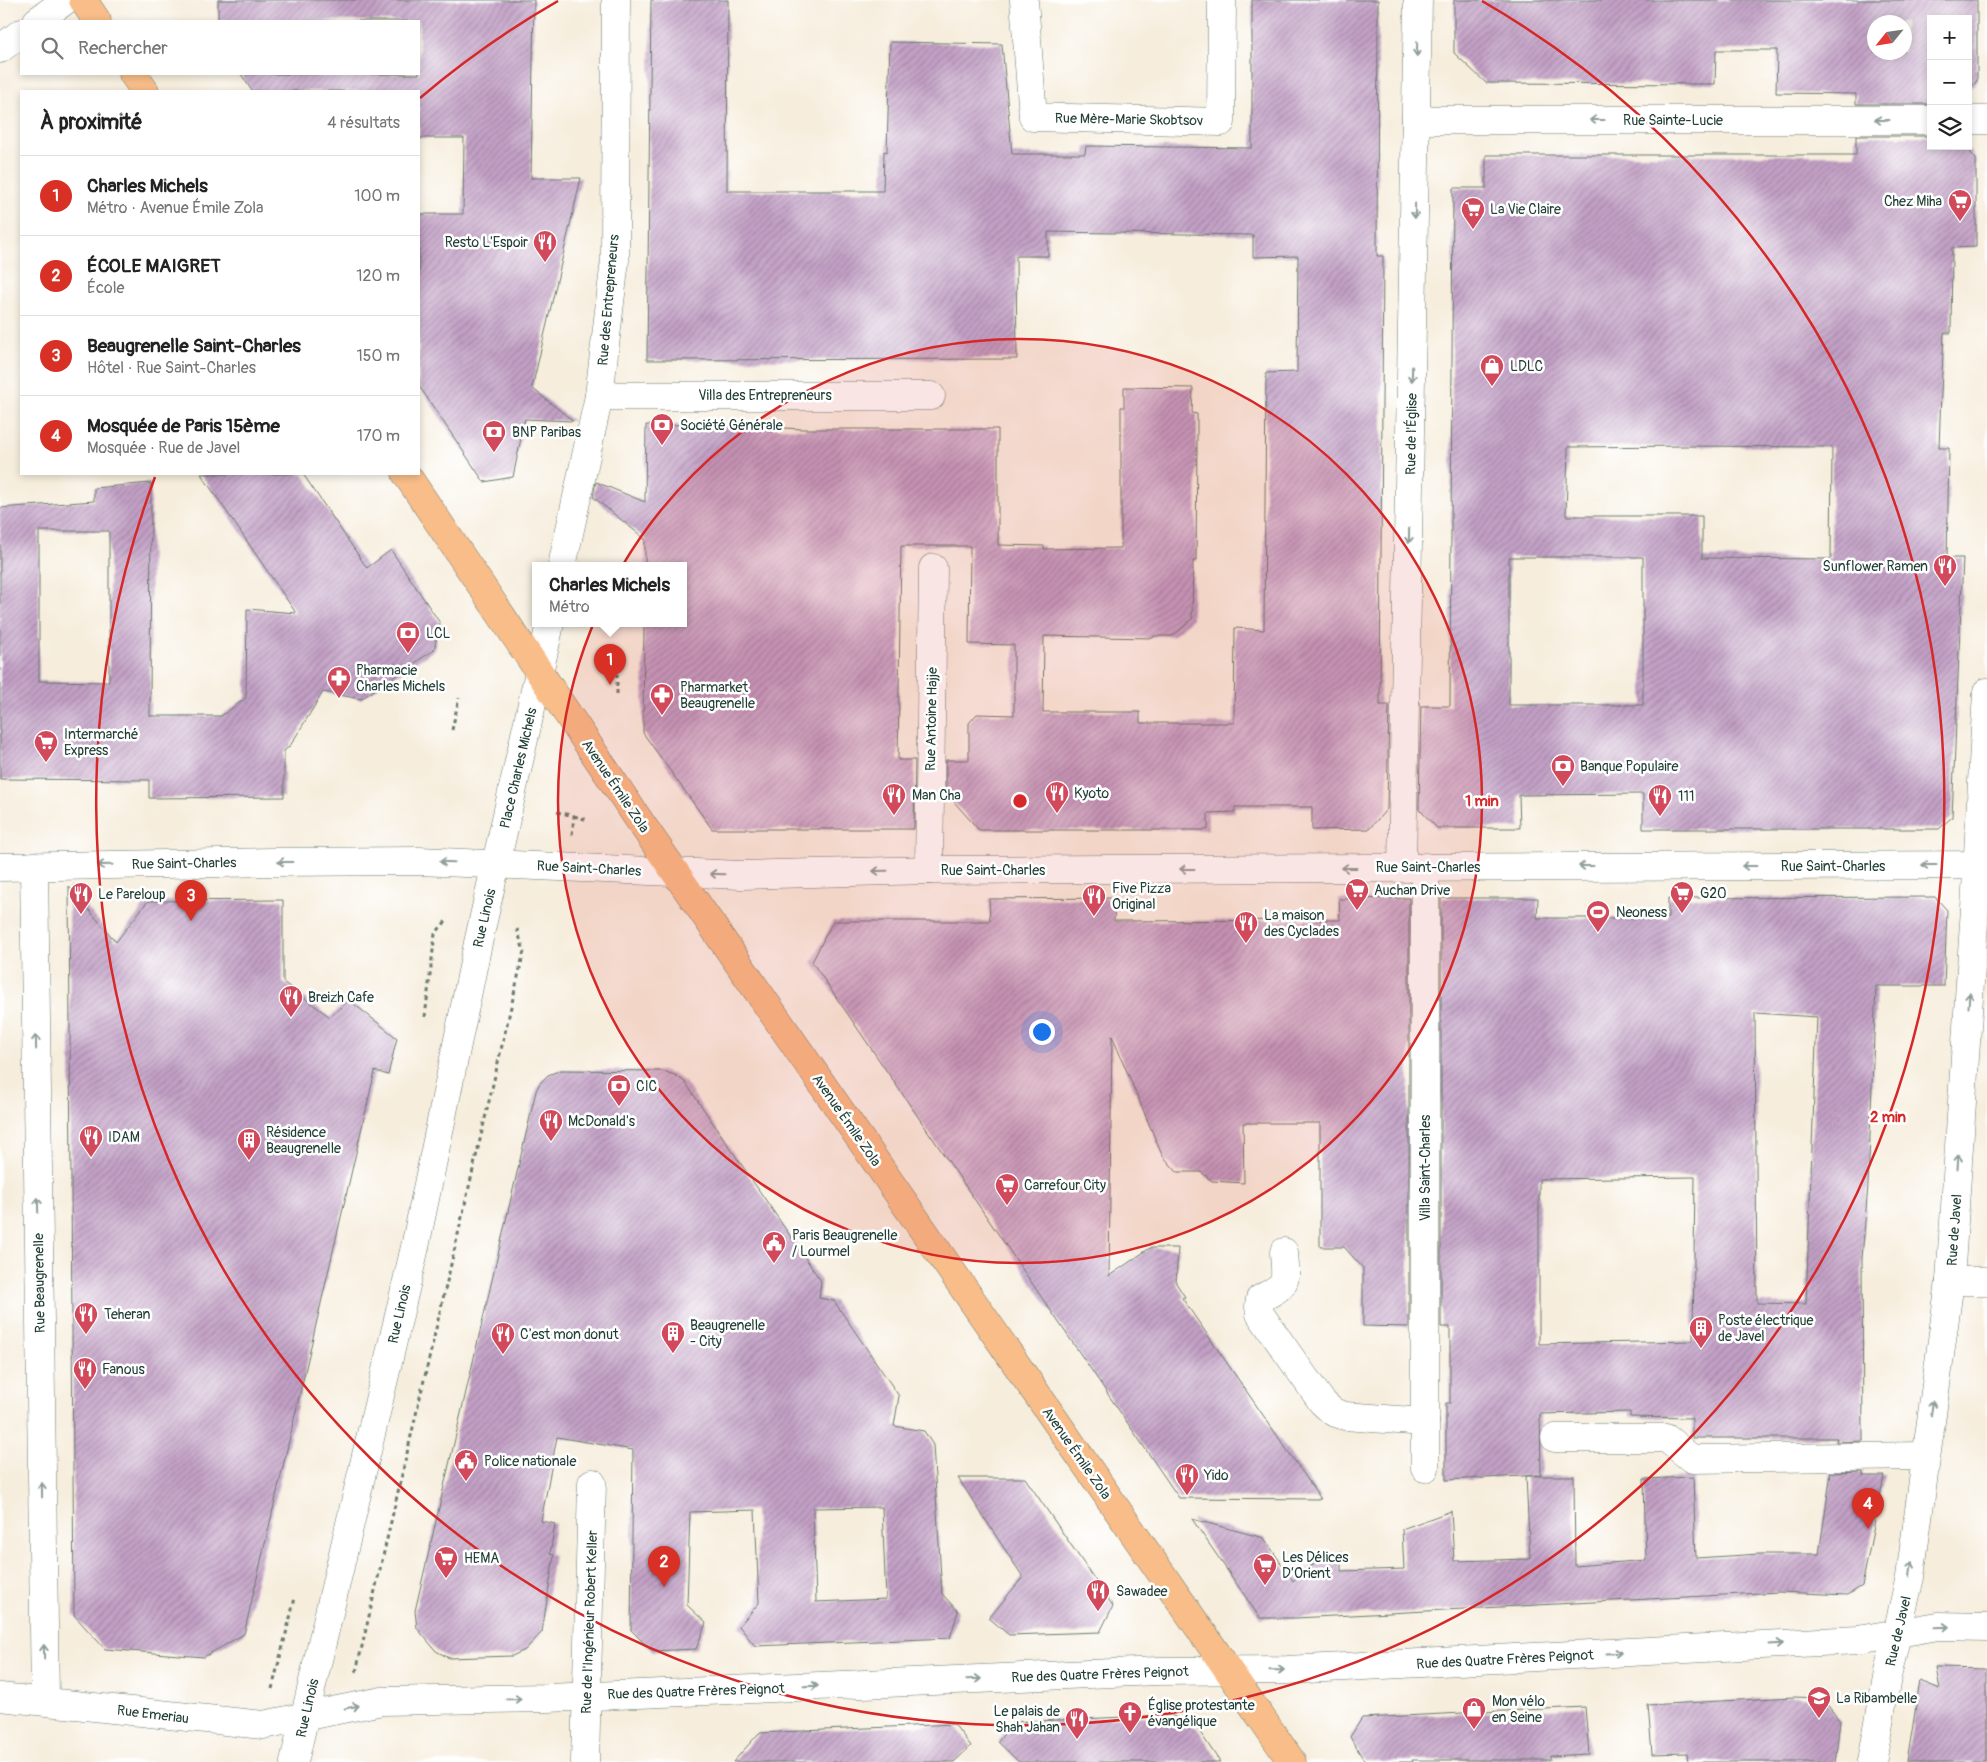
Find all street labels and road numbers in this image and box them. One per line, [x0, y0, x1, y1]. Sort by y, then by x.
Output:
street label: Rue Mère-Marie Skobtsov [1055, 110, 1203, 129]
street label: Rue Sainte-Lucie [1623, 112, 1723, 129]
street label: Rue des Entrepreneurs [594, 233, 623, 366]
street label: Villa des Entrepreneurs [698, 387, 833, 404]
street label: Rue de l'Église [1401, 393, 1421, 475]
street label: Rue Antoine Hajje [922, 667, 941, 771]
street label: Place Charles Michels [496, 705, 541, 830]
street label: Avenue Émile Zola [578, 736, 654, 836]
street label: Rue Saint-Charles [132, 854, 237, 873]
street label: Rue Saint-Charles [536, 857, 642, 880]
street label: Rue Saint-Charles [1781, 858, 1886, 875]
street label: Rue Saint-Charles [1376, 859, 1481, 876]
street label: Rue Saint-Charles [941, 862, 1046, 879]
street label: Rue Linois [469, 886, 500, 949]
street label: Avenue Émile Zola [809, 1070, 885, 1170]
street label: Villa Saint-Charles [1417, 1114, 1434, 1221]
street label: Rue de Javel [1944, 1194, 1965, 1266]
street label: Rue Beaugrenelle [30, 1233, 49, 1333]
street label: Rue Linois [384, 1282, 415, 1345]
street label: Avenue Émile Zola [1039, 1403, 1115, 1503]
street label: Rue de l'Ingénieur Robert Keller [578, 1530, 601, 1714]
street label: Rue de Javel [1882, 1594, 1915, 1668]
street label: Rue des Quatre Frères Peignot [1416, 1646, 1595, 1673]
street label: Rue des Quatre Frères Peignot [1011, 1663, 1189, 1686]
street label: Rue Linois [292, 1676, 323, 1739]
street label: Rue des Quatre Frères Peignot [607, 1680, 785, 1703]
street label: Rue Emeriau [116, 1702, 190, 1727]

